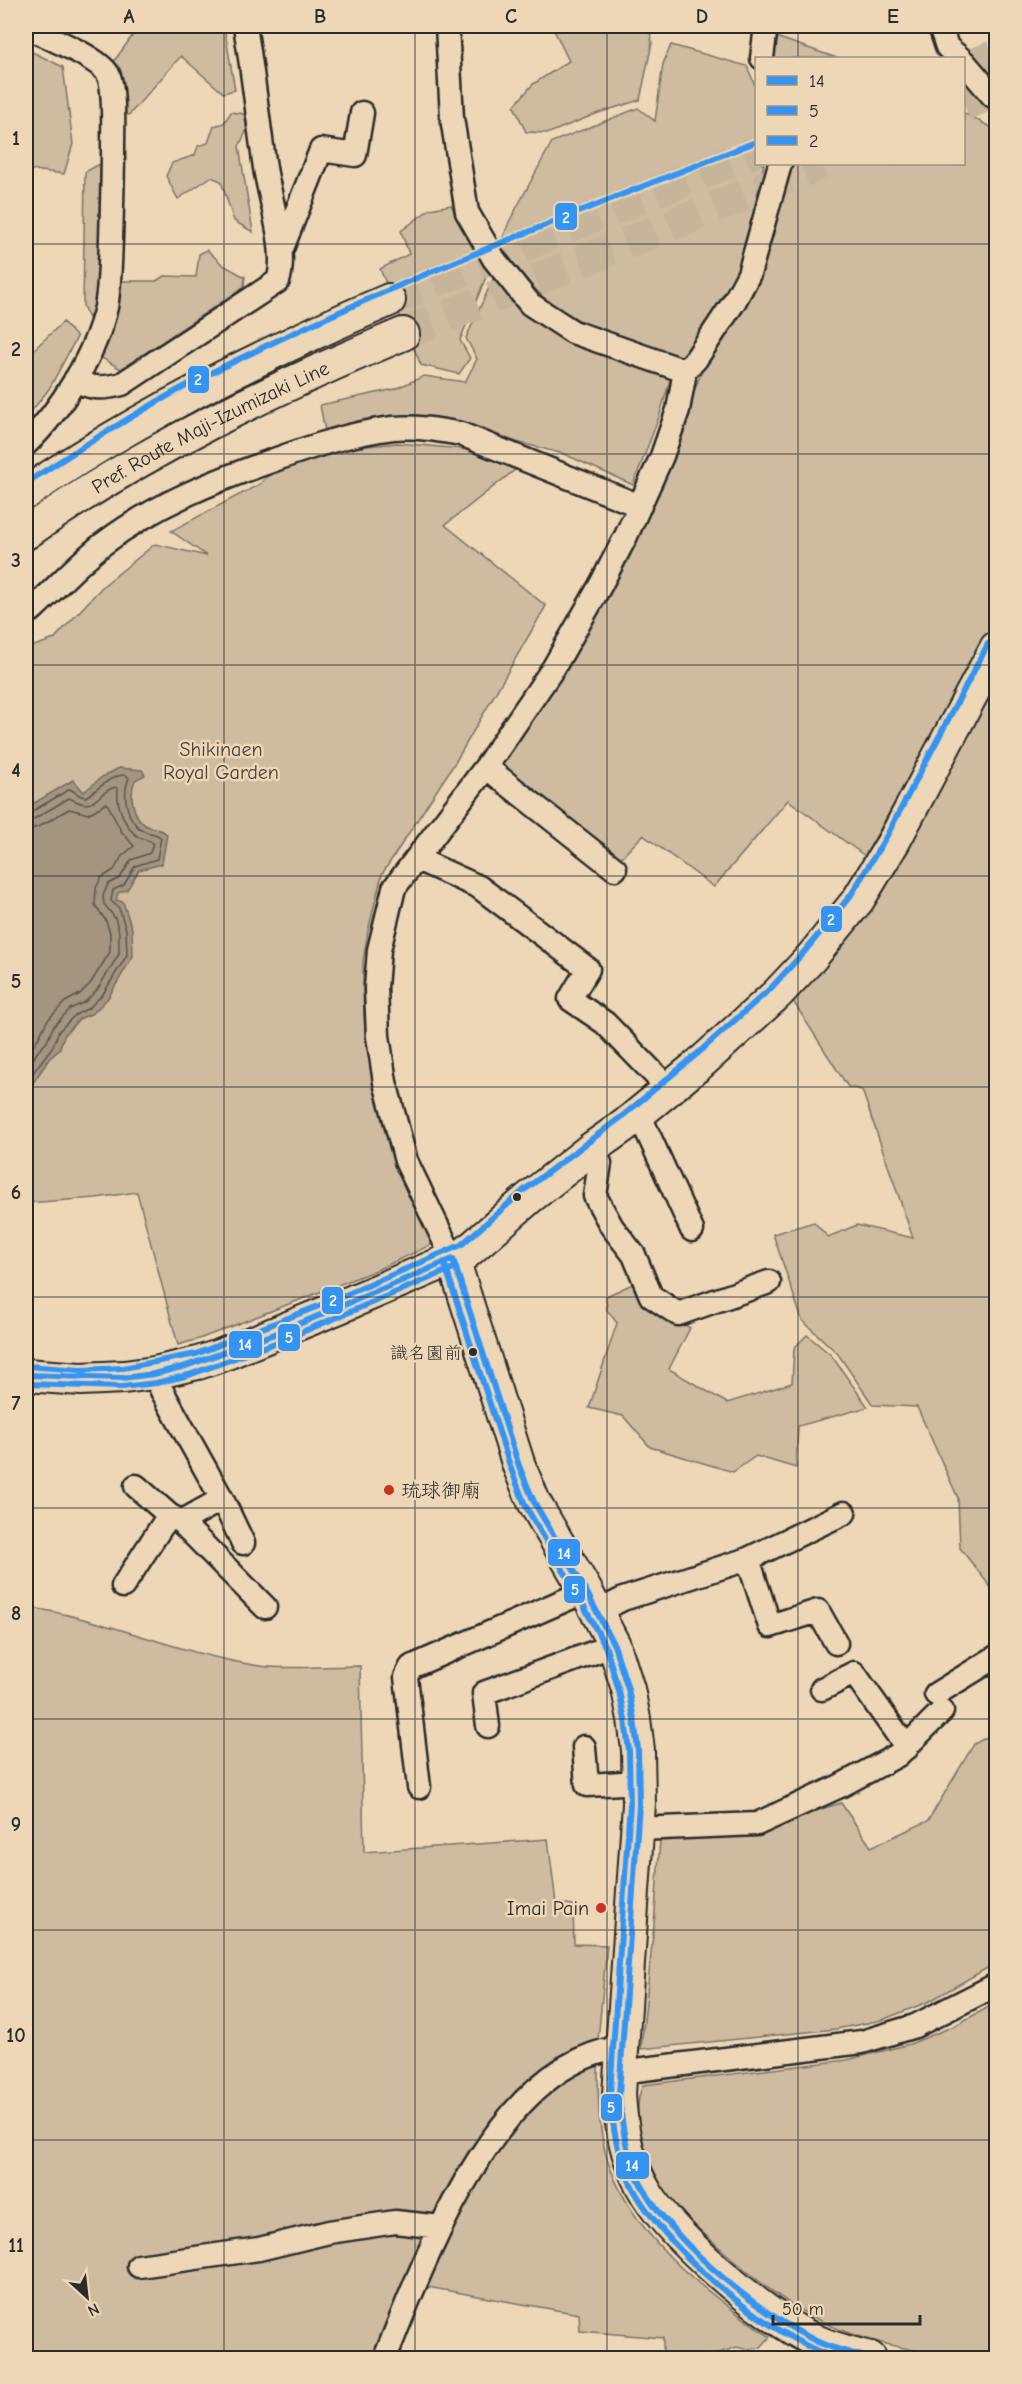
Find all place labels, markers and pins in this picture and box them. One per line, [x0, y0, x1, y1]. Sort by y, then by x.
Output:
unlabelled marker [511, 1191, 523, 1203]
place label: 識名園前 [390, 1343, 462, 1364]
marker: 識名園前 [467, 1346, 479, 1358]
place label: 琉球御廟 [401, 1479, 481, 1502]
marker: 琉球御廟 [382, 1483, 396, 1497]
place label: Imai Pain [507, 1897, 589, 1920]
marker: Imai Pain [594, 1901, 608, 1915]

